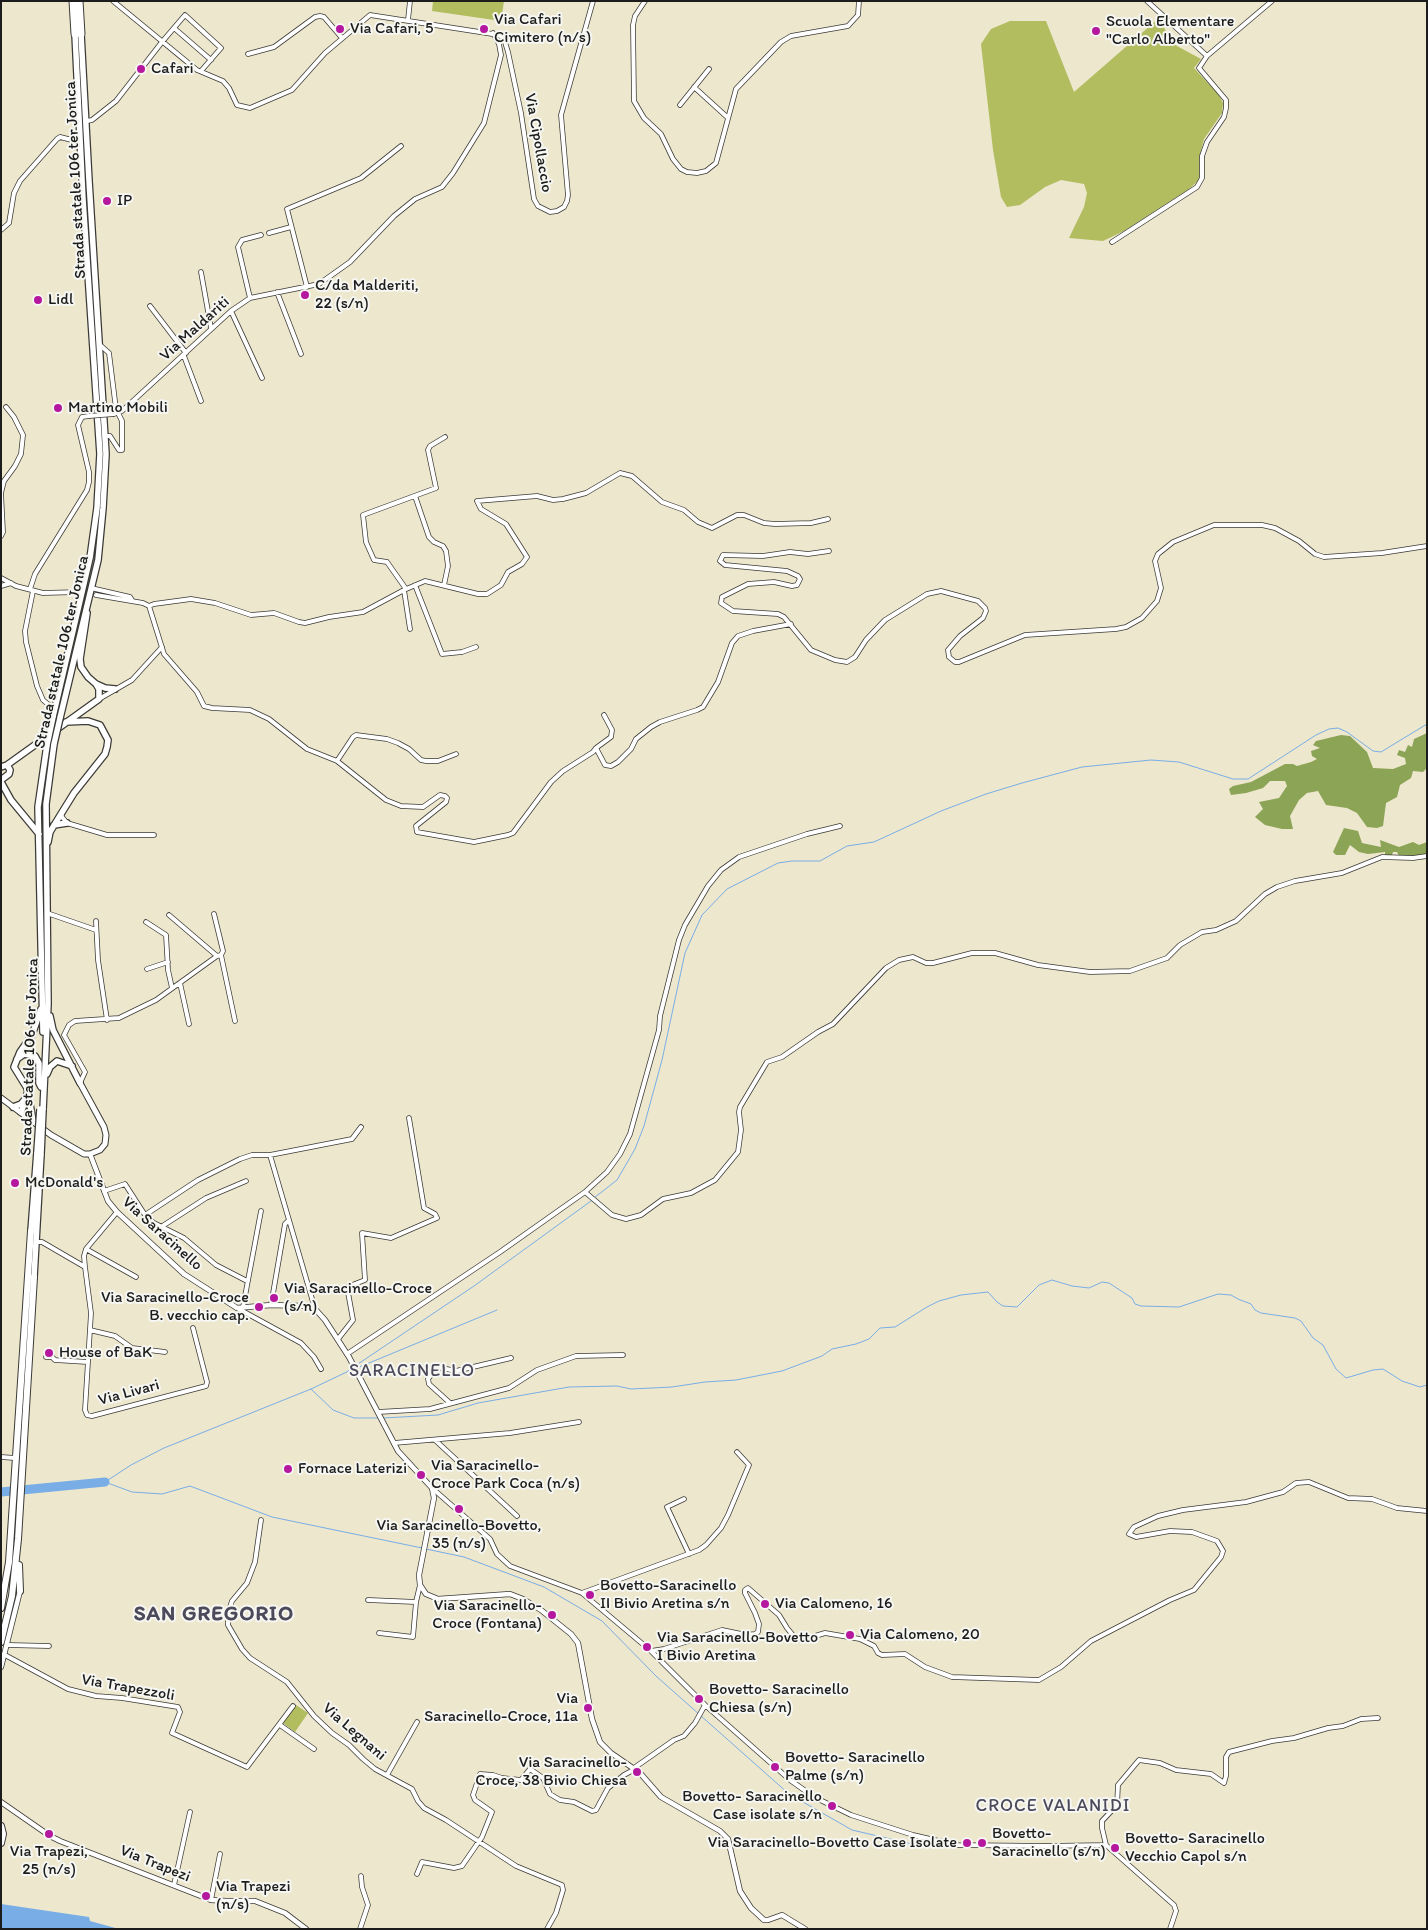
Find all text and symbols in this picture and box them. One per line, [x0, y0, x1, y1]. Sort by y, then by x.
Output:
place label: Via Cafari Cimitero (n/s) [494, 10, 591, 48]
place label: Scuola Elementare "Carlo Alberto" [1106, 12, 1234, 50]
place label: Via Cafari, 5 [350, 19, 433, 39]
marker: Via Cafari, 5 [334, 23, 346, 35]
marker: Via Cafari Cimitero (n/s) [478, 23, 490, 35]
marker: Scuola Elementare "Carlo Alberto" [1090, 25, 1102, 37]
place label: Cafari [151, 59, 194, 79]
marker: Cafari [135, 63, 147, 75]
street label: Strada statale 106 ter Jonica [61, 81, 91, 279]
street label: Via Cipollaccio [520, 92, 556, 194]
place label: IP [117, 191, 132, 211]
marker: IP [101, 195, 113, 207]
place label: C/da Malderiti, 22 (s/n) [315, 276, 419, 314]
marker: C/da Malderiti, 22 (s/n) [299, 289, 311, 301]
place label: Lidl [48, 290, 74, 310]
street label: Via Maldariti [156, 293, 234, 365]
marker: Lidl [32, 294, 44, 306]
place label: Martino Mobili [68, 398, 168, 418]
marker: Martino Mobili [52, 402, 64, 414]
street label: Strada statale 106 ter Jonica [30, 553, 94, 751]
street label: Strada statale 106 ter Jonica [17, 958, 43, 1156]
place label: McDonald's [25, 1173, 103, 1193]
marker: McDonald's [9, 1177, 21, 1189]
street label: Via Saracinello [118, 1193, 206, 1275]
place label: Via Saracinello-Croce (s/n) [284, 1279, 432, 1317]
place label: Via Saracinello-Croce B. vecchio cap. [101, 1288, 249, 1326]
marker: Via Saracinello-Croce (s/n) [268, 1292, 280, 1304]
marker: Via Saracinello-Croce B. vecchio cap. [253, 1301, 265, 1313]
place label: House of BaK [59, 1343, 152, 1363]
marker: House of BaK [43, 1347, 55, 1359]
district label: SARACINELLO [347, 1360, 477, 1382]
street label: Via Livari [96, 1376, 162, 1410]
place label: Via Saracinello- Croce Park Coca (n/s) [431, 1456, 580, 1494]
place label: Fornace Laterizi [298, 1459, 407, 1479]
marker: Fornace Laterizi [282, 1463, 294, 1475]
marker: Via Saracinello- Croce Park Coca (n/s) [415, 1469, 427, 1481]
marker: Via Saracinello-Bovetto, 35 (n/s) [453, 1503, 465, 1515]
place label: Via Saracinello-Bovetto, 35 (n/s) [376, 1516, 542, 1554]
place label: Bovetto-Saracinello II Bivio Aretina s/n [600, 1576, 736, 1614]
marker: Bovetto-Saracinello II Bivio Aretina s/n [584, 1589, 596, 1601]
place label: Via Calomeno, 16 [775, 1594, 892, 1614]
place label: Via Saracinello- Croce (Fontana) [432, 1596, 542, 1634]
marker: Via Calomeno, 16 [759, 1598, 771, 1610]
district label: SAN GREGORIO [132, 1602, 296, 1628]
marker: Via Saracinello- Croce (Fontana) [546, 1609, 558, 1621]
place label: Via Calomeno, 20 [860, 1625, 980, 1645]
place label: Via Saracinello-Bovetto I Bivio Aretina [657, 1628, 818, 1666]
marker: Via Calomeno, 20 [844, 1629, 856, 1641]
marker: Via Saracinello-Bovetto I Bivio Aretina [641, 1641, 653, 1653]
street label: Via Trapezzoli [80, 1670, 176, 1706]
place label: Bovetto- Saracinello Chiesa (s/n) [709, 1680, 849, 1718]
place label: Via Saracinello-Croce, 11a [424, 1689, 578, 1727]
marker: Bovetto- Saracinello Chiesa (s/n) [693, 1693, 705, 1705]
street label: Via Legnani [318, 1699, 390, 1765]
marker: Via Saracinello-Croce, 11a [582, 1702, 594, 1714]
place label: Bovetto- Saracinello Palme (s/n) [785, 1748, 925, 1786]
place label: Via Saracinello- Croce, 38 Bivio Chiesa [475, 1753, 627, 1791]
marker: Bovetto- Saracinello Palme (s/n) [769, 1761, 781, 1773]
marker: Via Saracinello- Croce, 38 Bivio Chiesa [631, 1766, 643, 1778]
place label: Bovetto- Saracinello Case isolate s/n [682, 1787, 822, 1825]
district label: CROCE VALANIDI [974, 1795, 1132, 1817]
marker: Bovetto- Saracinello Case isolate s/n [826, 1800, 838, 1812]
place label: Bovetto- Saracinello (s/n) [992, 1824, 1106, 1862]
marker: Via Trapezi, 25 (n/s) [43, 1828, 55, 1840]
place label: Bovetto- Saracinello Vecchio Capol s/n [1125, 1829, 1265, 1867]
place label: Via Saracinello-Bovetto Case Isolate [708, 1833, 957, 1853]
marker: Via Saracinello-Bovetto Case Isolate [961, 1837, 973, 1849]
marker: Bovetto- Saracinello (s/n) [976, 1837, 988, 1849]
street label: Via Trapezi [117, 1841, 193, 1887]
place label: Via Trapezi, 25 (n/s) [10, 1842, 88, 1880]
marker: Bovetto- Saracinello Vecchio Capol s/n [1109, 1842, 1121, 1854]
place label: Via Trapezi (n/s) [216, 1877, 290, 1915]
marker: Via Trapezi (n/s) [200, 1890, 212, 1902]

